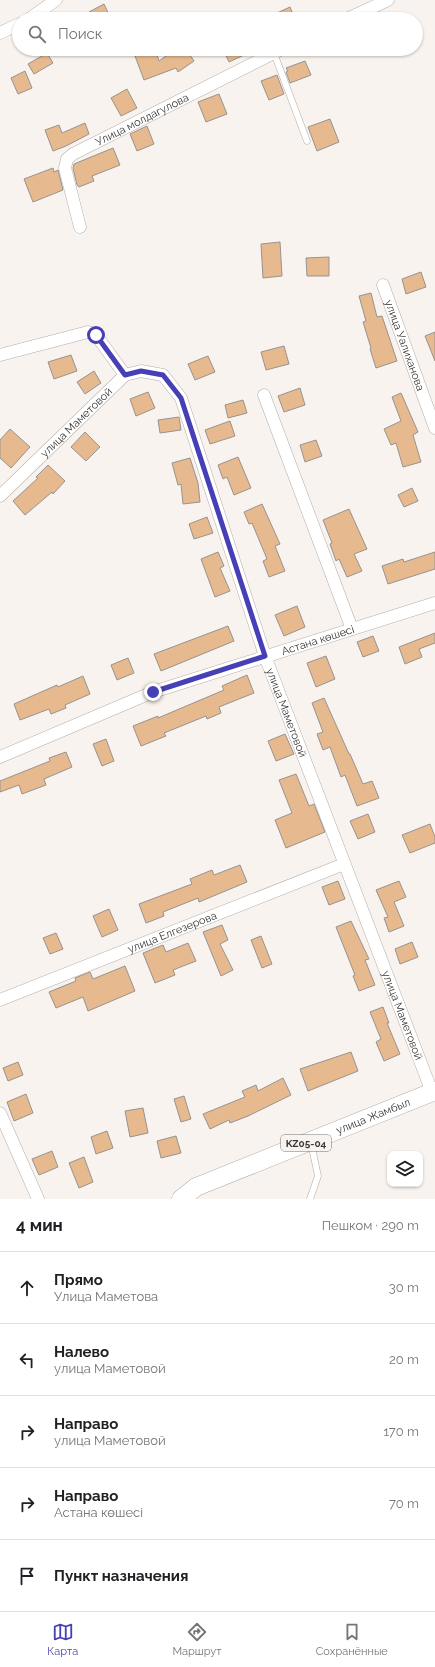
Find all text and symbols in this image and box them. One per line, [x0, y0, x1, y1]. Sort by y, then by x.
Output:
search box [12, 12, 423, 56]
icon: search [26, 23, 48, 45]
text: Поиск [58, 25, 103, 43]
street label: Улица молдагулова [93, 91, 191, 149]
street label: улица Уалиханова [382, 298, 427, 393]
route start [87, 326, 105, 344]
street label: улица Маметовой [38, 385, 115, 460]
street label: Астана көшесі [280, 623, 356, 658]
street label: улица Маметовой [263, 666, 309, 759]
route end [144, 683, 162, 701]
street label: улица Елгезерова [126, 909, 219, 956]
street label: улица Маметовой [379, 969, 425, 1062]
street label: улица Жамбыл [334, 1096, 412, 1137]
road number: KZ05-04 [281, 1135, 331, 1151]
map controls [387, 1151, 423, 1187]
button: layers [387, 1151, 423, 1187]
text: 4 мин [16, 1215, 63, 1235]
text: Пешком · 290 m [322, 1218, 419, 1233]
text: Прямо [54, 1271, 103, 1289]
icon: ahead [16, 1277, 38, 1299]
text: 30 m [389, 1280, 419, 1295]
text: Улица Маметова [54, 1289, 158, 1304]
text: Налево [54, 1343, 109, 1361]
icon: left [16, 1349, 38, 1371]
text: 20 m [389, 1352, 419, 1367]
text: улица Маметовой [54, 1361, 166, 1376]
text: Направо [54, 1415, 118, 1433]
icon: right [16, 1421, 38, 1443]
text: 170 m [383, 1424, 419, 1439]
text: улица Маметовой [54, 1433, 166, 1448]
text: Направо [54, 1487, 118, 1505]
icon: right [16, 1493, 38, 1515]
text: 70 m [389, 1496, 419, 1511]
text: Астана көшесі [54, 1505, 143, 1520]
icon: arrive [16, 1565, 38, 1587]
text: Пункт назначения [54, 1567, 188, 1585]
tab: Карта [47, 1621, 78, 1658]
tab: Маршрут [172, 1621, 221, 1658]
tab: Сохранённые [316, 1621, 388, 1658]

